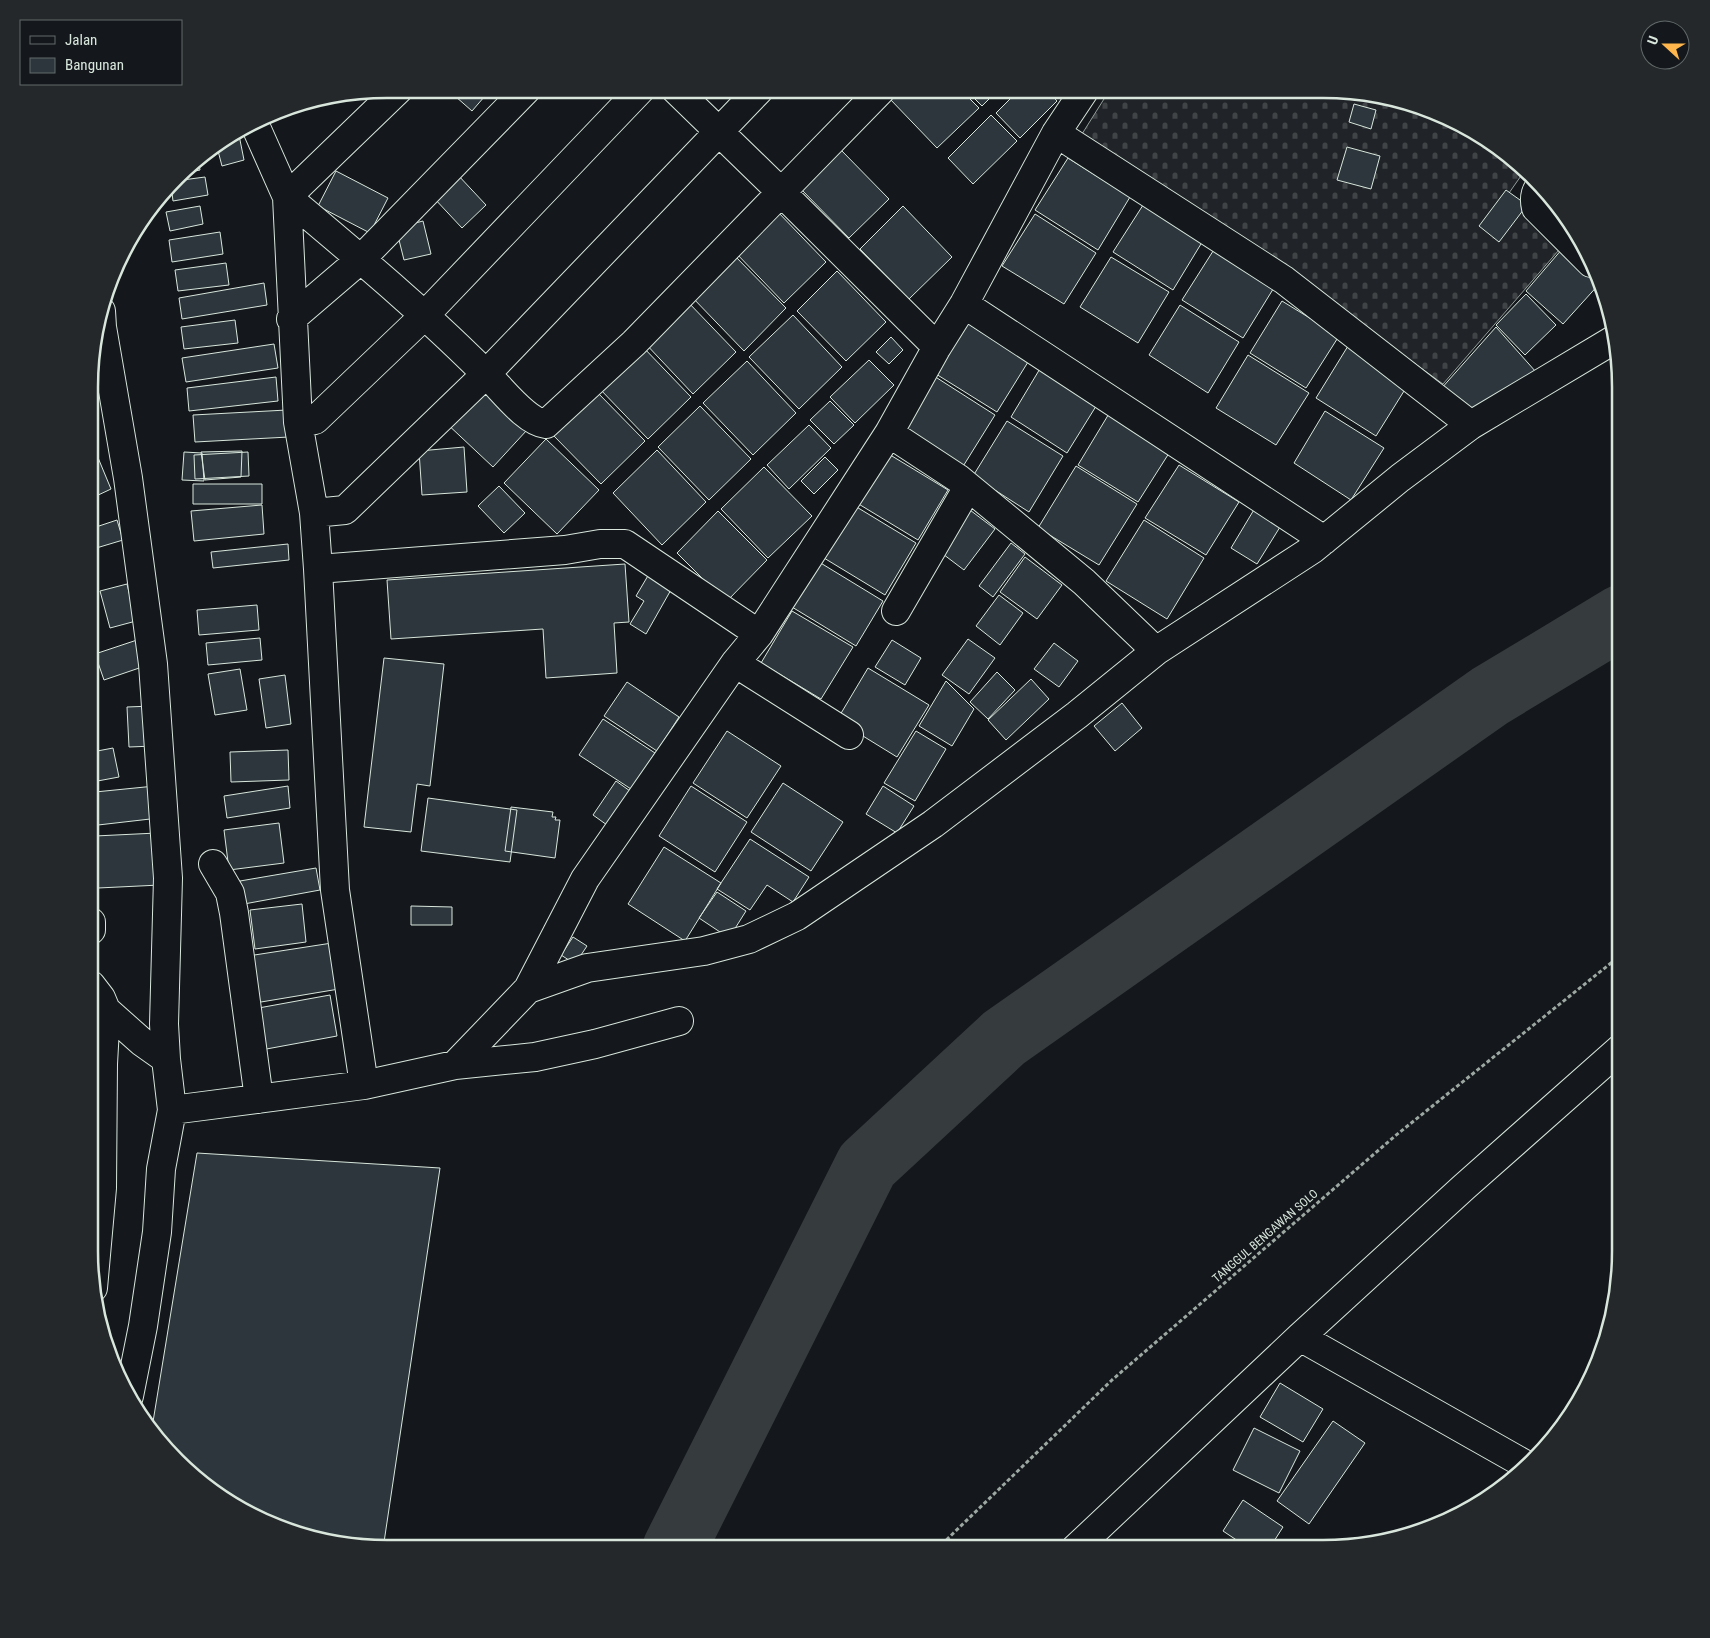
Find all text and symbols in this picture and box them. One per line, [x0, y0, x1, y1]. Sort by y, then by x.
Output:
legend [20, 20, 182, 85]
north arrow [1640, 20, 1690, 70]
text: Jalan [65, 31, 97, 49]
text: U [1644, 34, 1662, 47]
text: Bangunan [65, 56, 124, 74]
street label: TANGGUL BENGAWAN SOLO [1209, 1186, 1321, 1286]

